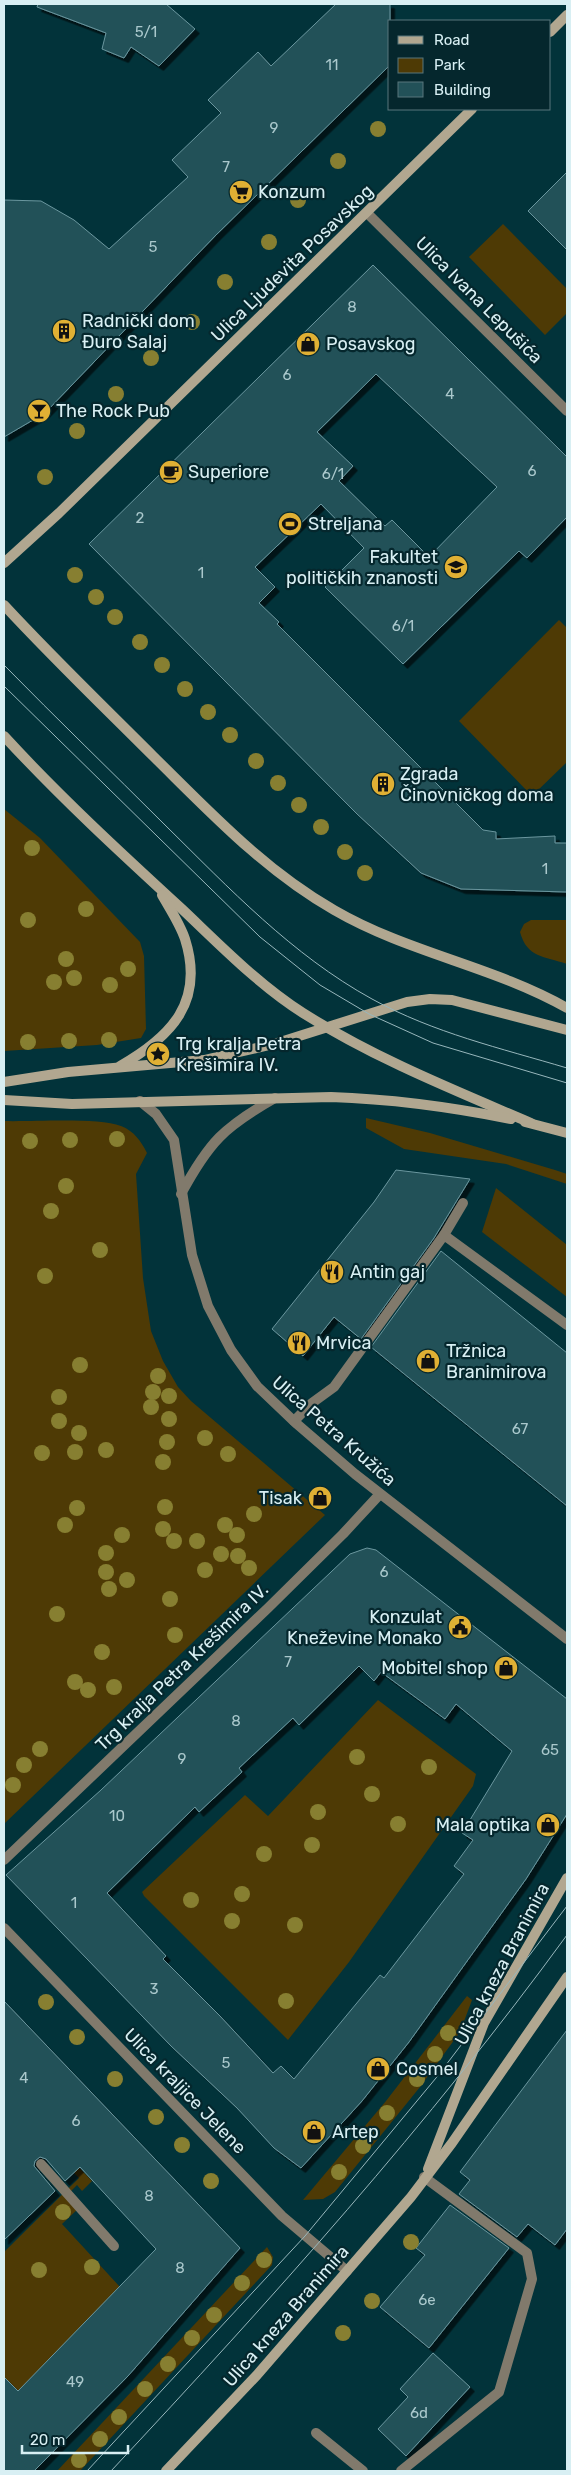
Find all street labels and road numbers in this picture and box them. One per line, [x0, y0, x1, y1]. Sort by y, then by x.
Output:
street label: Ulica Ljudevita Posavskog [207, 180, 377, 346]
street label: Ulica Ivana Lepušića [411, 232, 547, 368]
street label: Ulica Petra Kružića [268, 1371, 400, 1491]
street label: Trg kralja Petra Krešimira IV. [91, 1579, 273, 1755]
street label: Ulica kneza Branimira [450, 1879, 554, 2049]
street label: Ulica kraljice Jelene [119, 2024, 251, 2158]
street label: Ulica kneza Branimira [219, 2241, 353, 2391]

